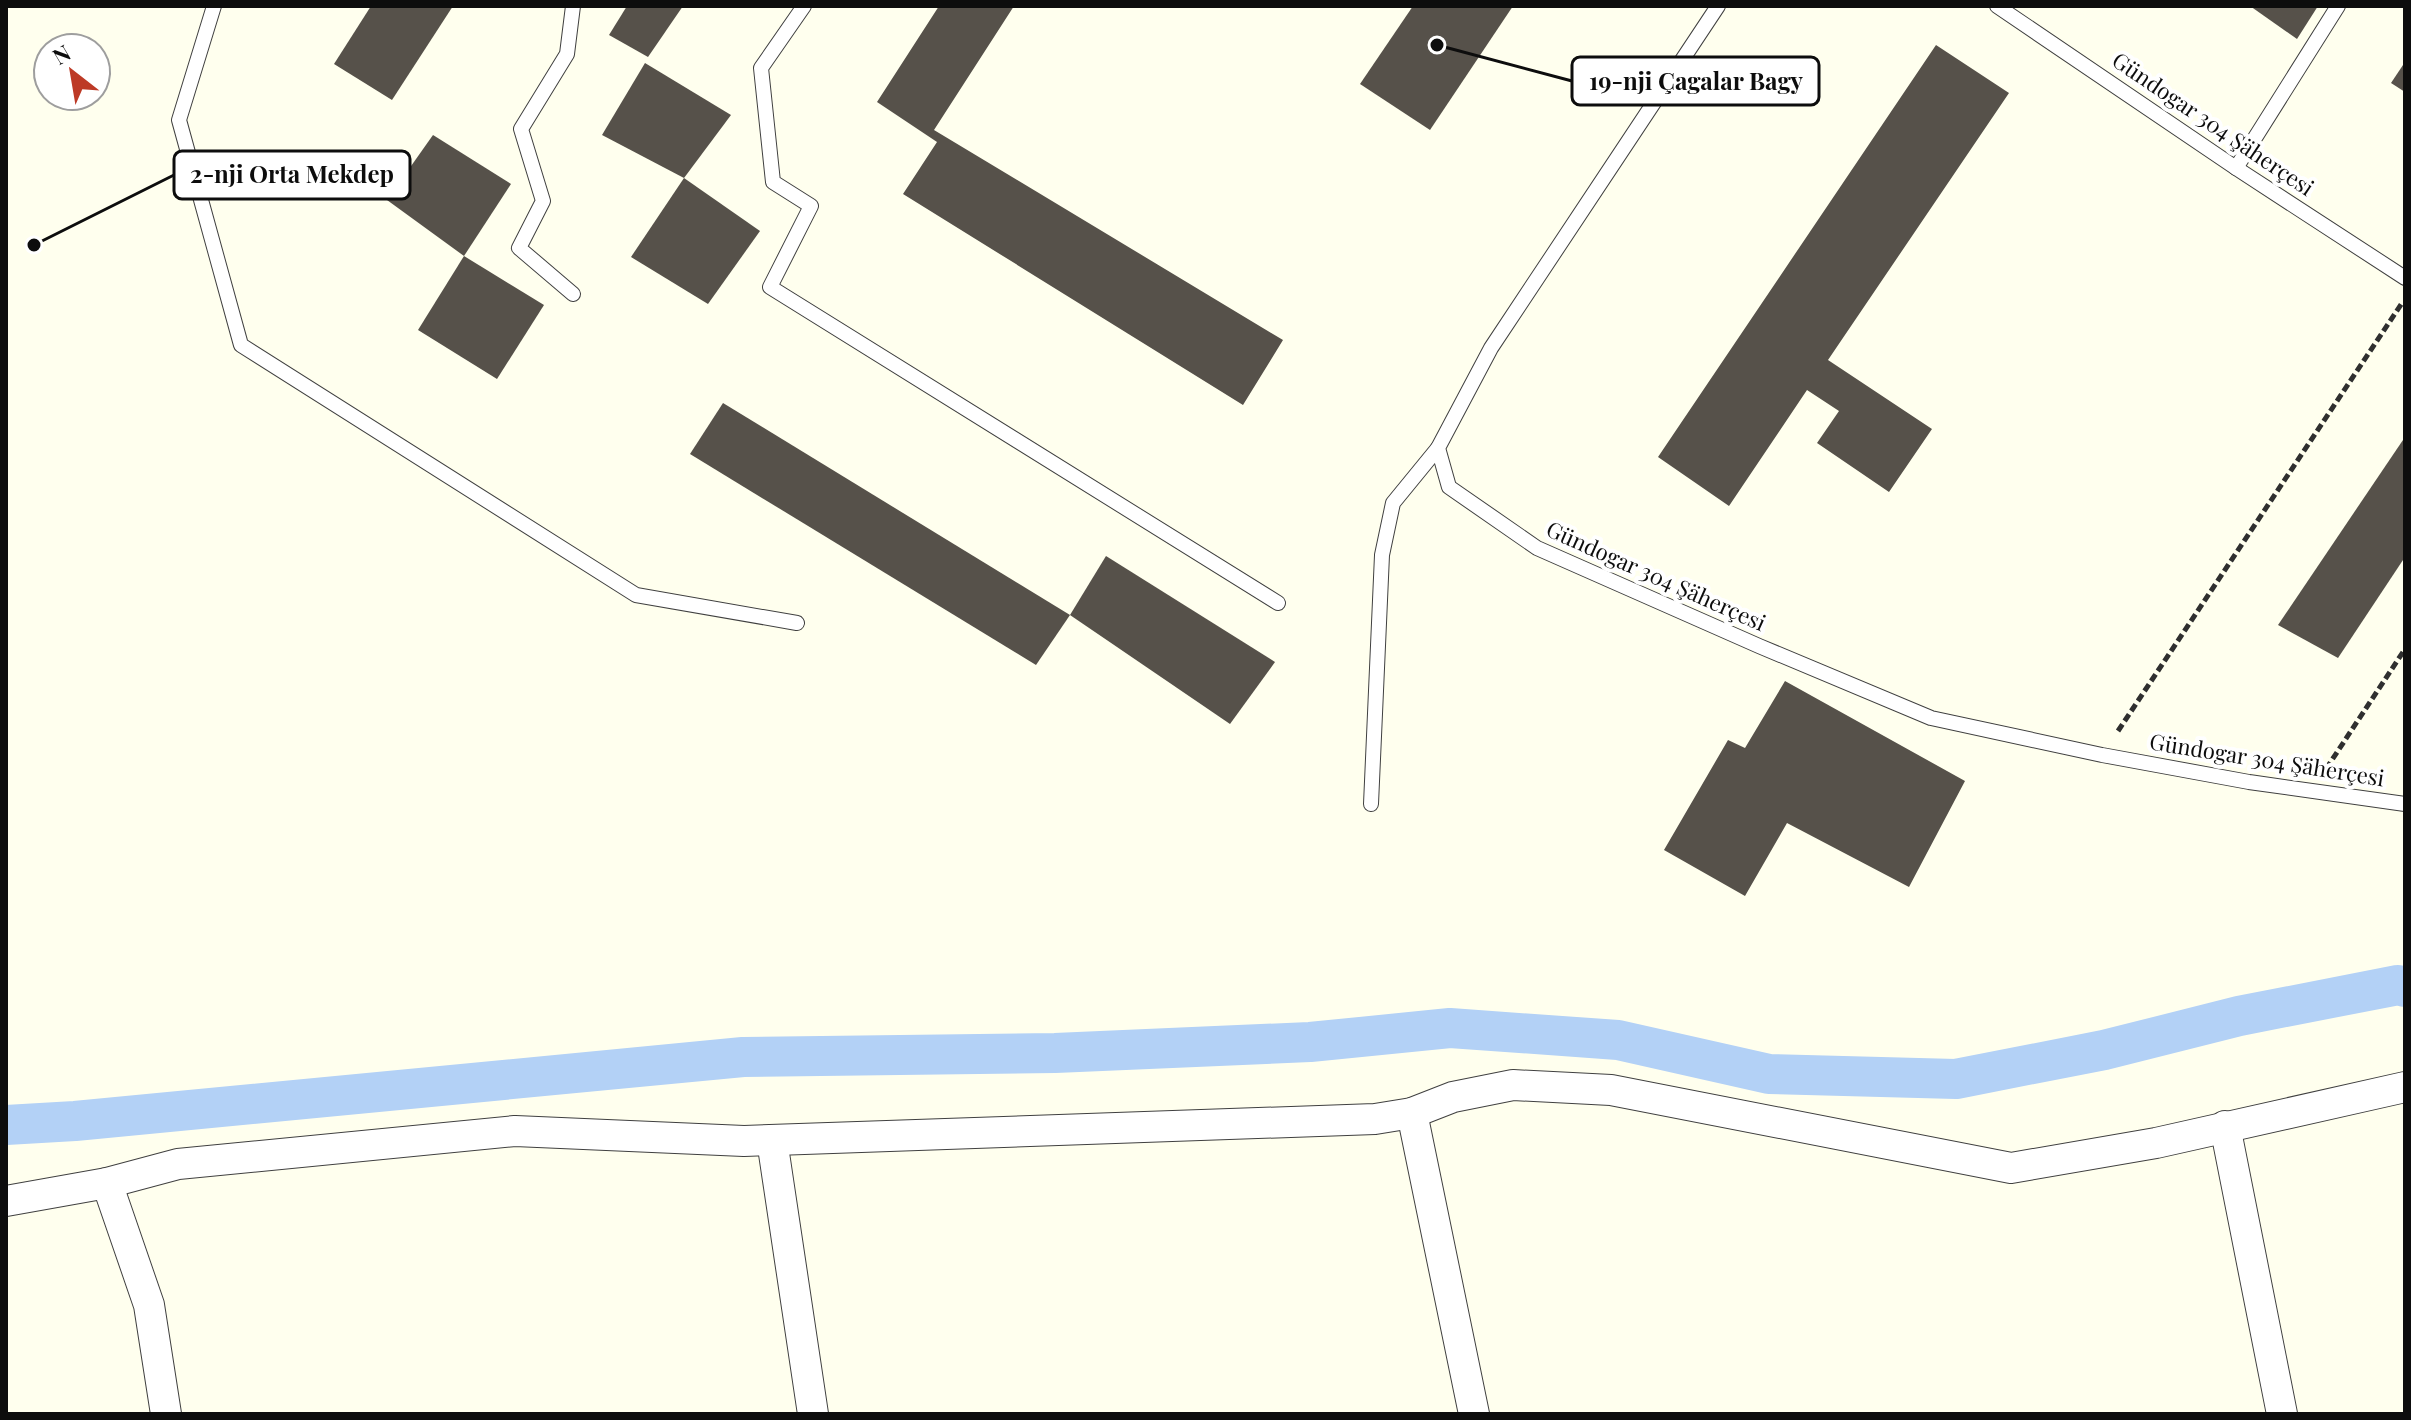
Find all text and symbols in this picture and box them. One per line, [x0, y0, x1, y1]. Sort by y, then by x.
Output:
north arrow [32, 32, 112, 112]
text: N [47, 37, 76, 71]
street label: Gündogar 304 Şäherçesi [2107, 44, 2320, 202]
callout: 19-nji Çagalar Bagy [1572, 57, 1819, 105]
text: 19-nji Çagalar Bagy [1589, 64, 1803, 96]
callout: 2-nji Orta Mekdep [174, 151, 410, 199]
text: 2-nji Orta Mekdep [190, 157, 394, 189]
street label: Gündogar 304 Şäherçesi [1542, 513, 1771, 637]
street label: Gündogar 304 Şäherçesi [2148, 726, 2387, 792]

